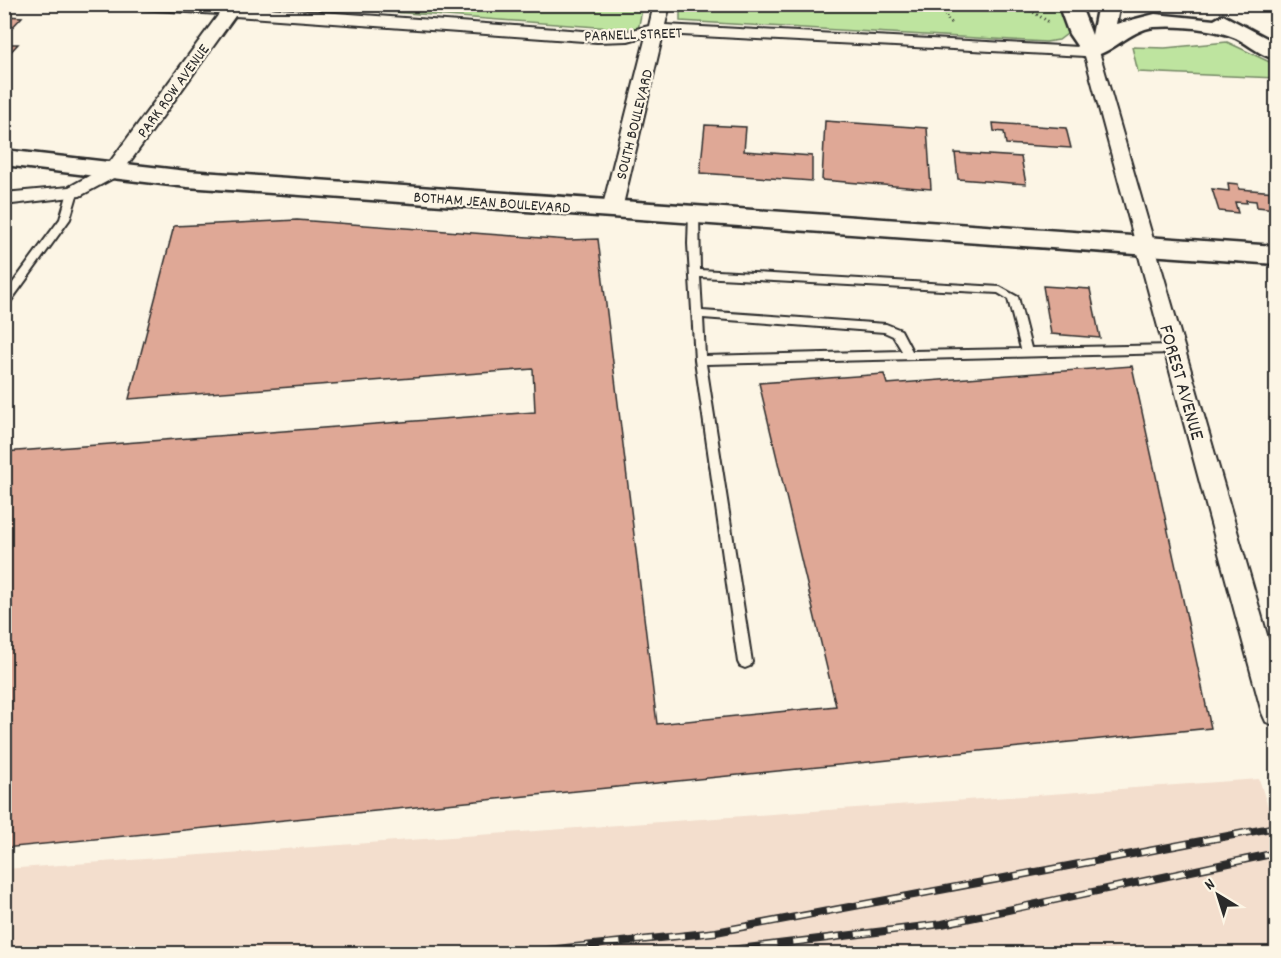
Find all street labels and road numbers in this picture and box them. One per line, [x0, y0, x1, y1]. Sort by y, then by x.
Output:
street label: PARNELL STREET [584, 22, 683, 49]
street label: PARK ROW AVENUE [132, 39, 216, 143]
street label: SOUTH BOULEVARD [611, 67, 660, 182]
street label: BOTHAM JEAN BOULEVARD [413, 187, 571, 220]
street label: FOREST AVENUE [1150, 322, 1210, 444]

